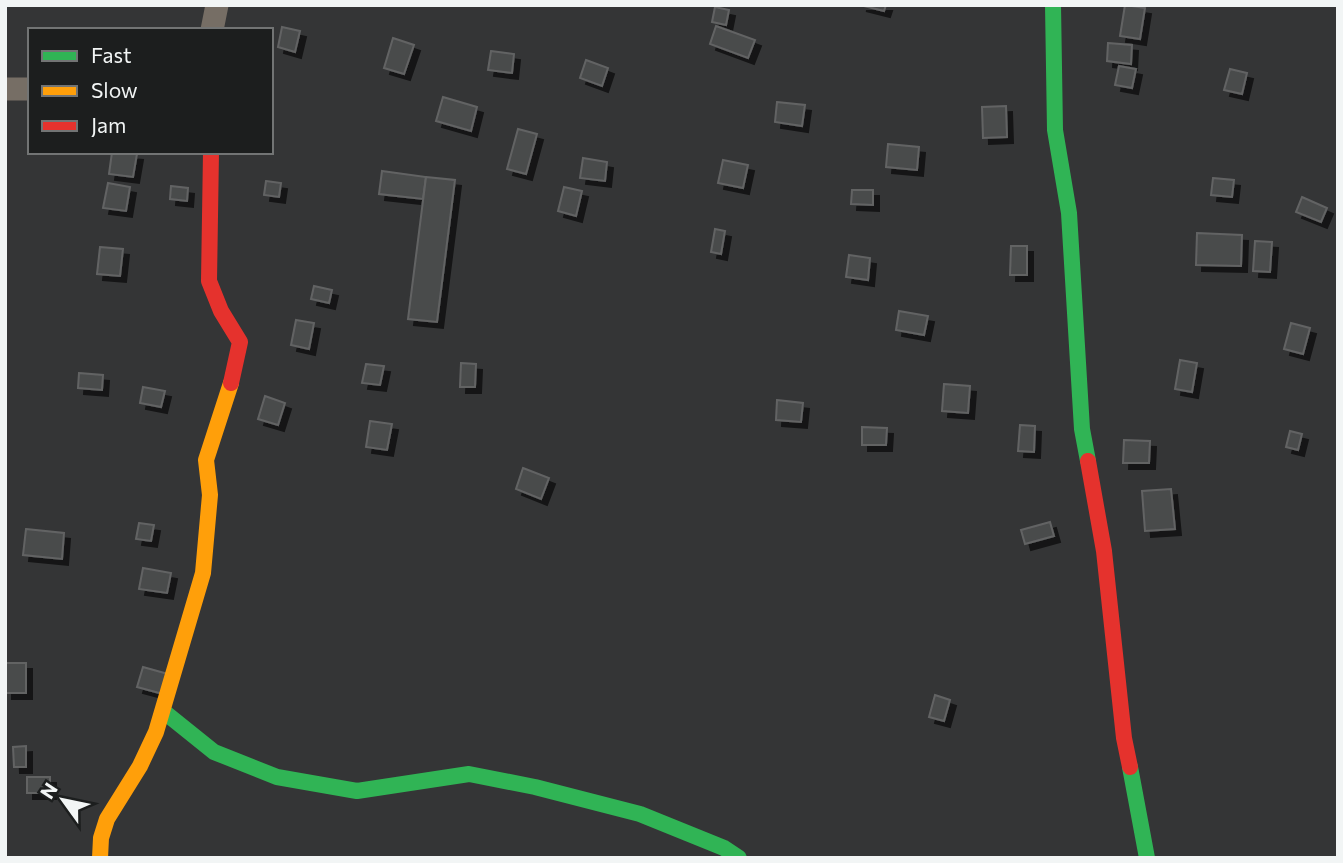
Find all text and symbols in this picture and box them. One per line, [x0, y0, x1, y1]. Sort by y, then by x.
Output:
legend [28, 28, 273, 154]
text: Fast [91, 42, 132, 67]
text: Slow [91, 77, 138, 102]
text: Jam [91, 112, 126, 137]
north arrow [28, 765, 98, 835]
text: N [35, 778, 62, 803]

